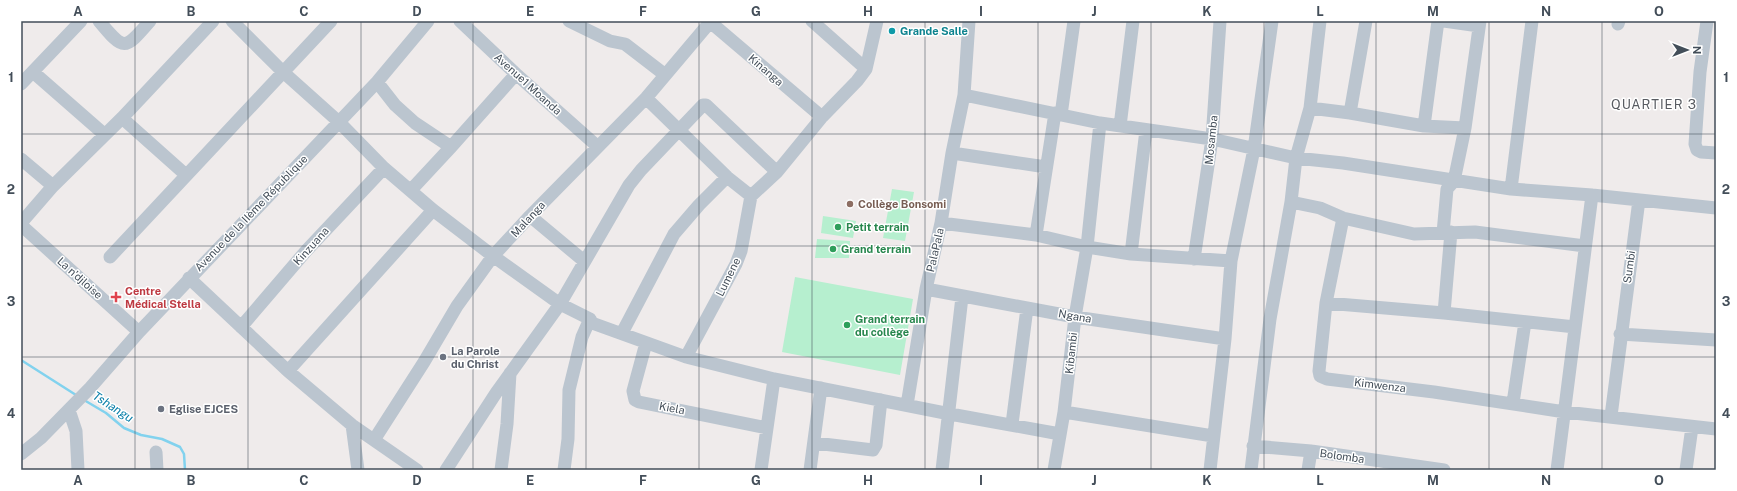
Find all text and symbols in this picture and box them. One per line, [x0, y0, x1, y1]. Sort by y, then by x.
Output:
text: A [73, 4, 83, 19]
text: B [187, 4, 196, 19]
text: C [299, 4, 309, 19]
text: D [412, 4, 422, 19]
text: E [526, 4, 534, 19]
text: F [639, 4, 647, 19]
text: G [751, 4, 761, 19]
text: H [863, 4, 873, 19]
text: I [979, 4, 983, 19]
text: J [1091, 4, 1097, 19]
text: K [1202, 4, 1212, 19]
text: L [1316, 4, 1324, 19]
text: M [1427, 4, 1439, 19]
text: N [1541, 4, 1551, 19]
text: O [1654, 4, 1664, 19]
place label: Grande Salle [900, 25, 968, 37]
marker: Grande Salle [887, 26, 897, 36]
north arrow [1667, 30, 1707, 70]
text: N [1691, 46, 1703, 54]
street label: Avenue1 Moanda [492, 51, 564, 117]
street label: Kinanga [746, 52, 786, 88]
text: 1 [8, 70, 14, 85]
text: 1 [1723, 70, 1729, 85]
district label: QUARTIER 3 [1611, 97, 1697, 112]
street label: Mosamba [1202, 115, 1220, 165]
street label: Avenue de la IIème République [192, 153, 310, 273]
text: 2 [7, 182, 15, 197]
text: 2 [1722, 182, 1730, 197]
place label: Collège Bonsomi [858, 198, 946, 210]
street label: Malanga [509, 199, 547, 239]
marker: Collège Bonsomi [845, 199, 855, 209]
place label: Petit terrain [846, 221, 909, 233]
marker: Petit terrain [833, 222, 843, 232]
street label: Kinzuana [291, 225, 331, 267]
street label: PalaPala [924, 227, 946, 273]
place label: Grand terrain [841, 243, 911, 255]
marker: Grand terrain [828, 244, 838, 254]
street label: Sumbi [1621, 250, 1637, 284]
street label: La n'djloise [55, 255, 105, 301]
street label: Lumene [714, 256, 742, 298]
place label: Centre Médical Stella [125, 285, 201, 310]
marker: Centre Médical Stella [110, 291, 122, 303]
text: 3 [7, 294, 16, 309]
text: 3 [1722, 294, 1731, 309]
street label: Ngana [1058, 307, 1092, 325]
place label: Grand terrain du collège [855, 313, 925, 338]
marker: Grand terrain du collège [842, 320, 852, 330]
street label: Kibambi [1063, 332, 1079, 374]
place label: La Parole du Christ [451, 345, 500, 370]
marker: La Parole du Christ [438, 352, 448, 362]
street label: Kimwenza [1353, 376, 1407, 394]
water label: Tshangu [90, 389, 136, 425]
street label: Kiela [658, 400, 686, 416]
place label: Eglise EJCES [169, 403, 238, 415]
marker: Eglise EJCES [156, 404, 166, 414]
text: 4 [7, 406, 16, 421]
text: 4 [1722, 406, 1731, 421]
street label: Bolomba [1319, 447, 1365, 465]
text: A [73, 473, 83, 488]
text: B [187, 473, 196, 488]
text: C [299, 473, 309, 488]
text: D [412, 473, 422, 488]
text: E [526, 473, 534, 488]
text: F [639, 473, 647, 488]
text: G [751, 473, 761, 488]
text: H [863, 473, 873, 488]
text: I [979, 473, 983, 488]
text: J [1091, 473, 1097, 488]
text: K [1202, 473, 1212, 488]
text: L [1316, 473, 1324, 488]
text: M [1427, 473, 1439, 488]
text: N [1541, 473, 1551, 488]
text: O [1654, 473, 1664, 488]

